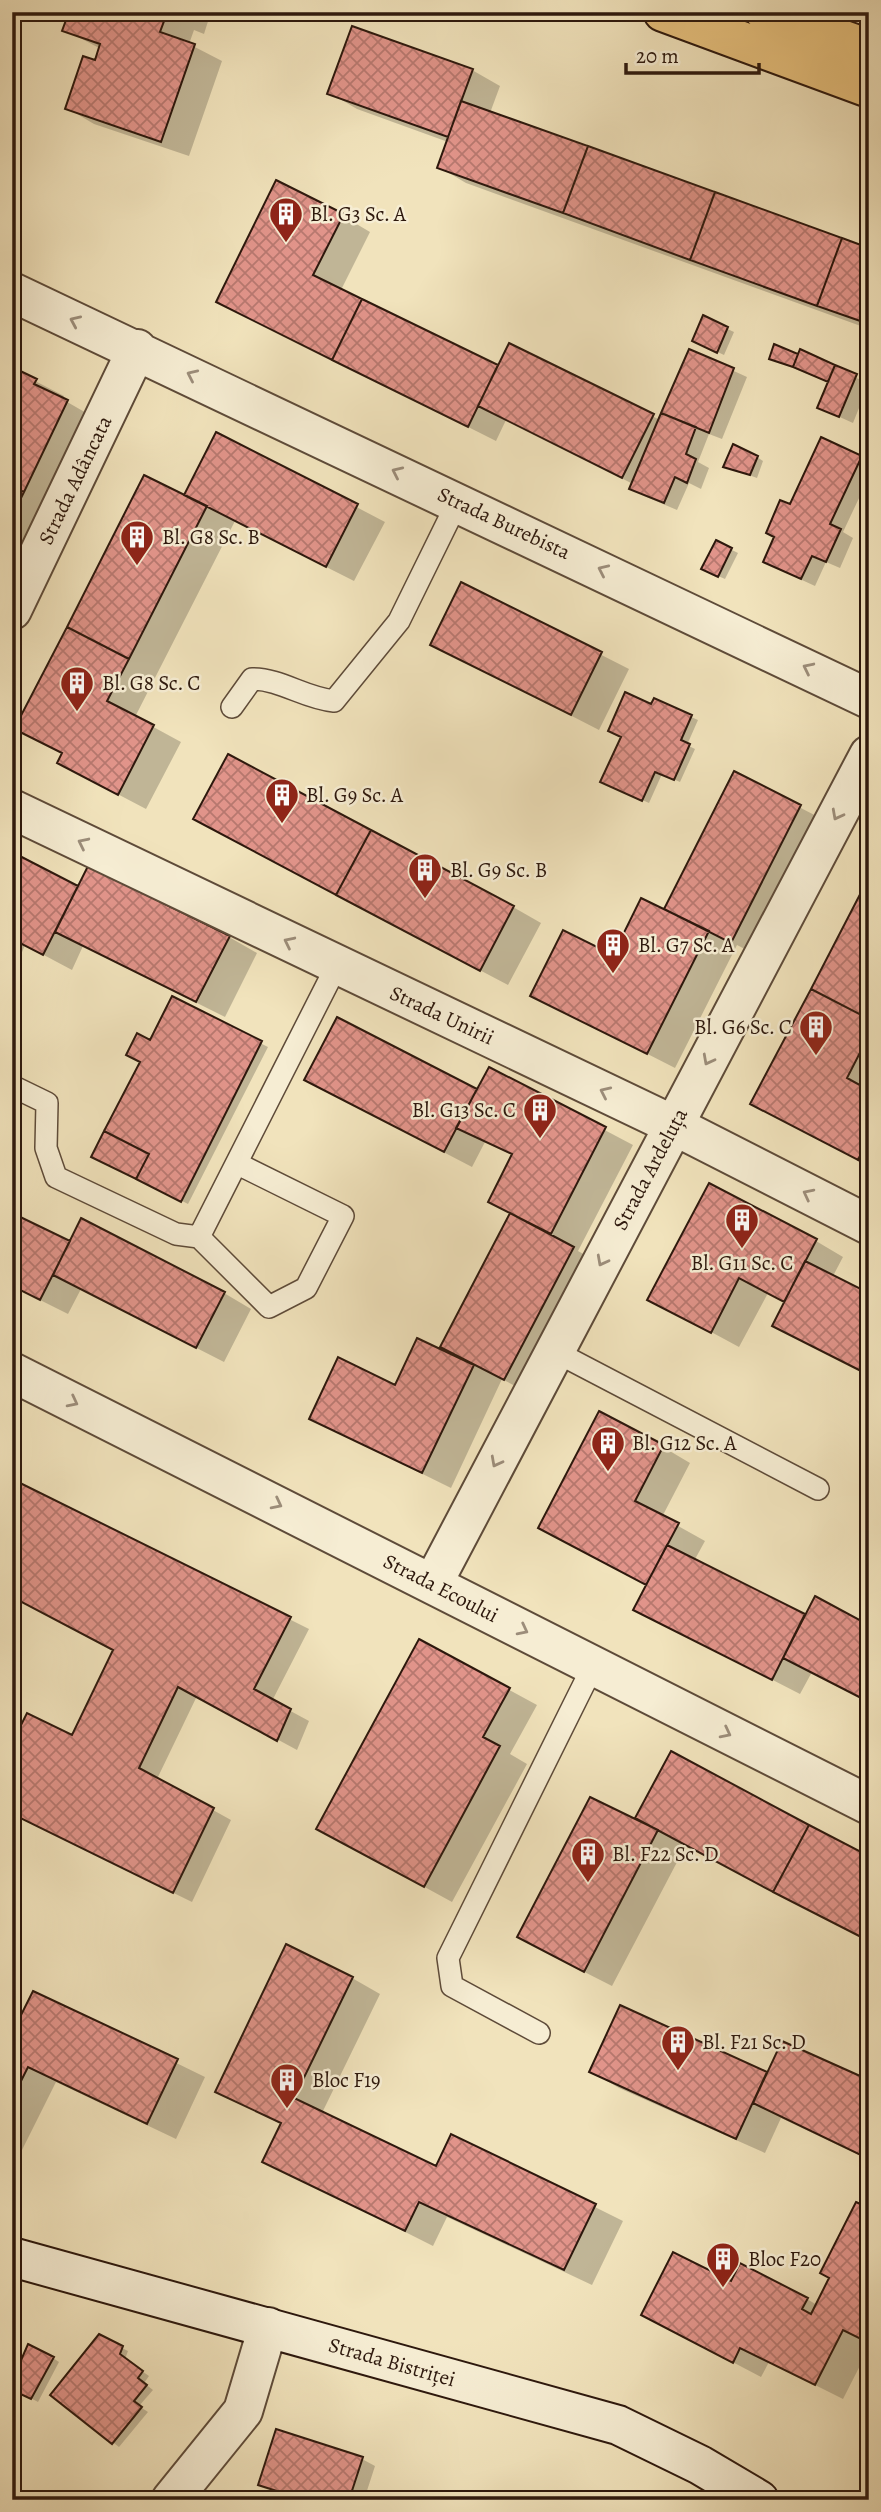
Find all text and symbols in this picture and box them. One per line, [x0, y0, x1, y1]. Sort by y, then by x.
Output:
scale bar [626, 32, 758, 76]
text: 20 m [636, 42, 679, 70]
building icon: Bl. G3 Sc. A [267, 195, 305, 244]
place label: Bl. G3 Sc. A [310, 200, 407, 228]
one-way arrow [70, 315, 82, 329]
one-way arrow [186, 369, 199, 383]
street label: Strada Adâncata [32, 410, 118, 549]
one-way arrow [392, 467, 404, 481]
street label: Strada Burebista [433, 480, 575, 566]
building icon: Bl. G8 Sc. B [118, 518, 156, 567]
place label: Bl. G8 Sc. B [162, 523, 260, 551]
one-way arrow [597, 565, 610, 579]
one-way arrow [803, 663, 815, 677]
building icon: Bl. G8 Sc. C [58, 664, 96, 713]
place label: Bl. G8 Sc. C [102, 669, 200, 697]
building icon: Bl. G9 Sc. A [263, 776, 301, 825]
place label: Bl. G9 Sc. A [306, 781, 404, 809]
one-way arrow [832, 808, 845, 820]
one-way arrow [78, 838, 90, 852]
building icon: Bl. G9 Sc. B [406, 851, 444, 900]
place label: Bl. G9 Sc. B [450, 856, 547, 884]
building icon: Bl. G7 Sc. A [594, 926, 632, 975]
place label: Bl. G7 Sc. A [638, 931, 735, 959]
one-way arrow [284, 936, 296, 950]
street label: Strada Unirii [385, 979, 499, 1051]
building icon: Bl. G6 Sc. C [797, 1008, 835, 1057]
place label: Bl. G6 Sc. C [694, 1013, 792, 1041]
one-way arrow [702, 1053, 716, 1065]
one-way arrow [599, 1086, 612, 1100]
building icon: Bl. G13 Sc. C [521, 1091, 559, 1140]
place label: Bl. G13 Sc. C [412, 1096, 516, 1124]
street label: Strada Ardeluța [606, 1103, 694, 1235]
one-way arrow [803, 1188, 815, 1202]
building icon: Bl. G11 Sc. C [723, 1201, 761, 1250]
place label: Bl. G11 Sc. C [691, 1249, 793, 1277]
one-way arrow [596, 1254, 610, 1266]
one-way arrow [66, 1394, 78, 1408]
building icon: Bl. G12 Sc. A [589, 1424, 627, 1473]
place label: Bl. G12 Sc. A [632, 1429, 737, 1457]
one-way arrow [491, 1455, 504, 1468]
one-way arrow [270, 1496, 282, 1510]
street label: Strada Ecoului [379, 1547, 503, 1629]
one-way arrow [516, 1621, 528, 1635]
one-way arrow [719, 1724, 731, 1738]
building icon: Bl. F22 Sc. D [569, 1835, 607, 1884]
place label: Bl. F22 Sc. D [612, 1840, 719, 1868]
building icon: Bl. F21 Sc. D [659, 2023, 697, 2072]
place label: Bl. F21 Sc. D [702, 2028, 806, 2056]
building icon: Bloc F19 [268, 2061, 306, 2110]
place label: Bloc F19 [312, 2066, 381, 2094]
building icon: Bloc F20 [704, 2240, 742, 2289]
place label: Bloc F20 [748, 2245, 821, 2273]
street label: Strada Bistriței [325, 2331, 459, 2393]

